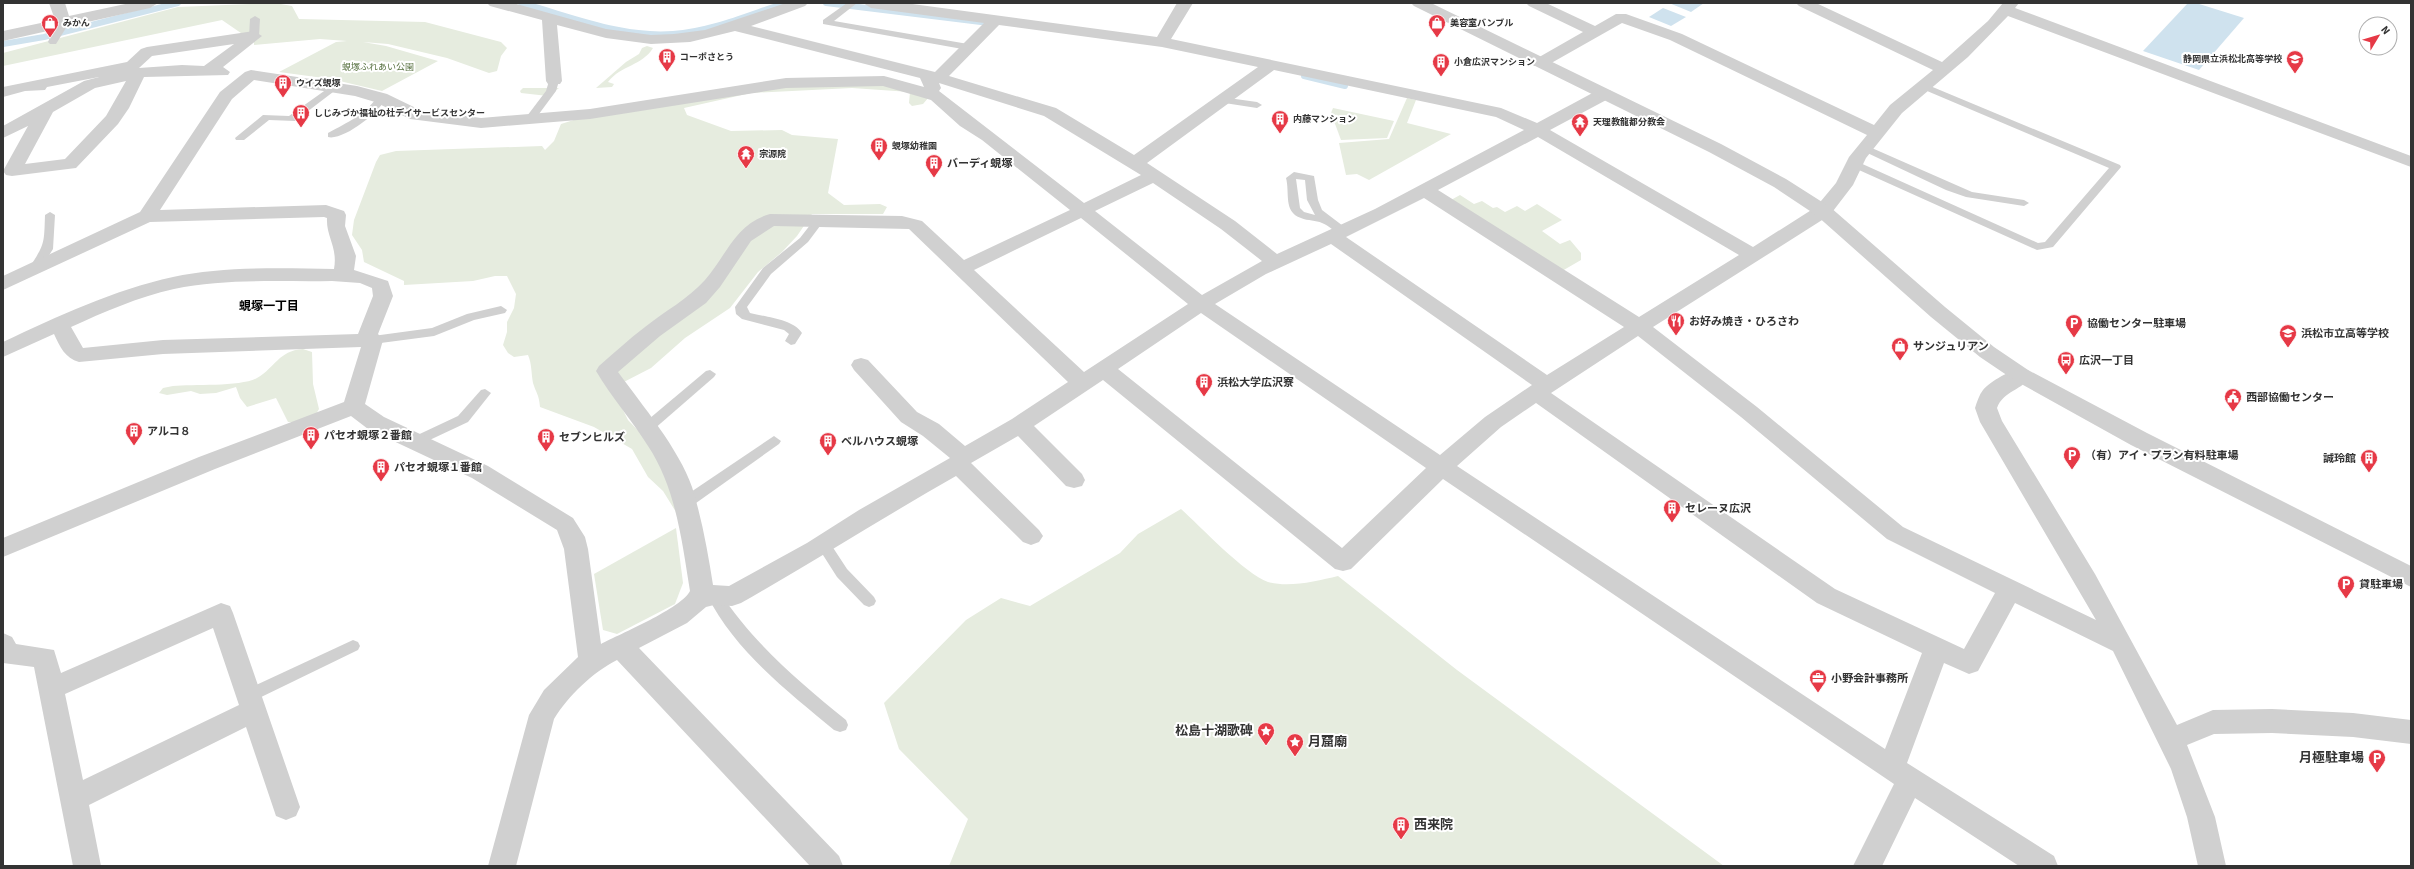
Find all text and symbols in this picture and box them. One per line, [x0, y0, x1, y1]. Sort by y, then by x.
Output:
shop icon: みかん [40, 13, 60, 38]
shop icon: 美容室バンブル [1427, 13, 1447, 38]
north arrow [2358, 16, 2398, 56]
place label: みかん [63, 17, 90, 30]
place label: 美容室バンブル [1450, 17, 1513, 30]
text: N [2377, 23, 2394, 38]
building icon: コーポさとう [657, 47, 677, 72]
school or university icon: 静岡県立浜松北高等学校 [2285, 49, 2305, 74]
place label: コーポさとう [680, 51, 734, 64]
building icon: 小倉広沢マンション [1431, 52, 1451, 77]
place label: 静岡県立浜松北高等学校 [2183, 53, 2283, 66]
place label: 小倉広沢マンション [1454, 56, 1535, 69]
park label: 蜆塚ふれあい公園 [342, 61, 414, 74]
building icon: ウイズ蜆塚 [273, 73, 293, 98]
place label: ウイズ蜆塚 [296, 77, 341, 90]
building icon: しじみづか福祉の杜デイサービスセンター [291, 103, 311, 128]
place label: しじみづか福祉の杜デイサービスセンター [314, 107, 485, 120]
building icon: 内藤マンション [1270, 109, 1290, 134]
temple icon: 天理教龍都分教会 [1570, 112, 1590, 137]
place label: 内藤マンション [1293, 113, 1356, 126]
place label: 天理教龍都分教会 [1593, 116, 1665, 129]
building icon: 蜆塚幼稚園 [869, 136, 889, 161]
place label: 蜆塚幼稚園 [892, 140, 937, 153]
temple icon: 宗源院 [736, 144, 756, 169]
place label: 宗源院 [759, 148, 786, 161]
building icon: バーディ蜆塚 [924, 153, 944, 178]
place label: バーディ蜆塚 [947, 156, 1013, 171]
district label: 蜆塚一丁目 [239, 298, 299, 315]
restaurant icon: お好み焼き・ひろさわ [1666, 311, 1686, 336]
parking icon: 協働センター駐車場 [2064, 313, 2084, 338]
place label: お好み焼き・ひろさわ [1689, 314, 1799, 329]
place label: 協働センター駐車場 [2087, 316, 2186, 331]
school or university icon: 浜松市立高等学校 [2278, 323, 2298, 348]
place label: 浜松市立高等学校 [2301, 326, 2389, 341]
shop icon: サンジュリアン [1890, 336, 1910, 361]
place label: サンジュリアン [1913, 339, 1989, 354]
bus stop icon: 広沢一丁目 [2056, 350, 2076, 375]
place label: 広沢一丁目 [2079, 353, 2134, 368]
building icon: 浜松大学広沢寮 [1194, 372, 1214, 397]
place label: 浜松大学広沢寮 [1217, 375, 1294, 390]
public building icon: 西部協働センター [2223, 387, 2243, 412]
place label: 西部協働センター [2246, 390, 2334, 405]
building icon: アルコ８ [124, 421, 144, 446]
place label: アルコ８ [147, 424, 191, 439]
building icon: パセオ蜆塚２番館 [301, 425, 321, 450]
building icon: セブンヒルズ [536, 427, 556, 452]
place label: パセオ蜆塚２番館 [324, 428, 412, 443]
place label: セブンヒルズ [559, 430, 625, 445]
building icon: ベルハウス蜆塚 [818, 431, 838, 456]
place label: ベルハウス蜆塚 [841, 434, 919, 449]
parking icon: （有）アイ・プラン有料駐車場 [2062, 445, 2082, 470]
place label: （有）アイ・プラン有料駐車場 [2085, 448, 2238, 463]
building icon: 誠玲館 [2359, 448, 2379, 473]
place label: 誠玲館 [2323, 451, 2356, 466]
building icon: パセオ蜆塚１番館 [371, 457, 391, 482]
place label: パセオ蜆塚１番館 [394, 460, 482, 475]
building icon: セレーヌ広沢 [1662, 498, 1682, 523]
place label: セレーヌ広沢 [1685, 501, 1751, 516]
parking icon: 貸駐車場 [2336, 574, 2356, 599]
place label: 貸駐車場 [2359, 577, 2403, 592]
office icon: 小野会計事務所 [1808, 668, 1828, 693]
place label: 小野会計事務所 [1831, 671, 1908, 686]
place icon: 松島十湖歌碑 [1256, 721, 1276, 746]
place label: 松島十湖歌碑 [1175, 722, 1253, 740]
place icon: 月窟廟 [1285, 732, 1305, 757]
place label: 月窟廟 [1308, 733, 1347, 751]
parking icon: 月極駐車場 [2367, 748, 2387, 773]
place label: 月極駐車場 [2299, 749, 2364, 767]
building icon: 西来院 [1391, 815, 1411, 840]
place label: 西来院 [1414, 816, 1453, 834]

